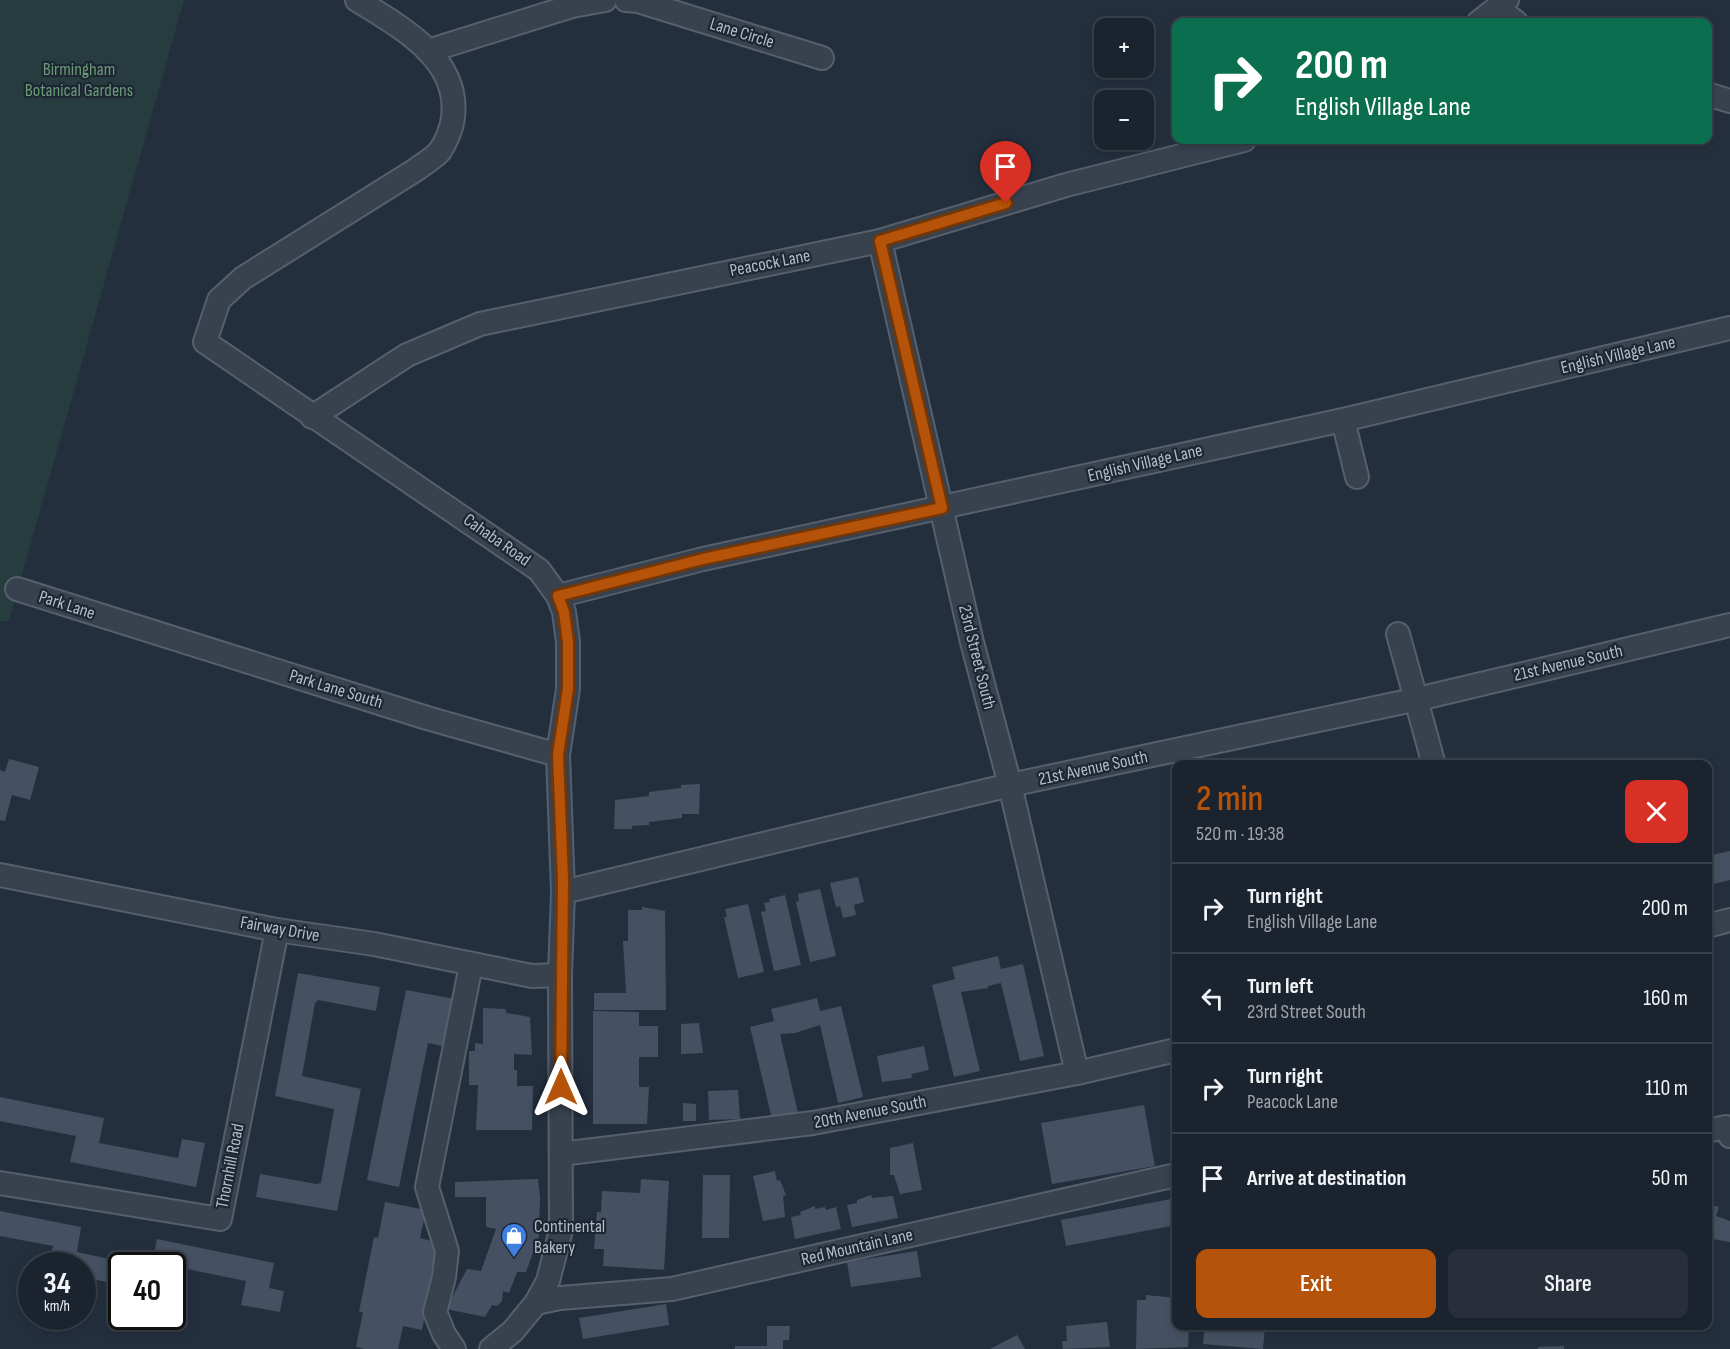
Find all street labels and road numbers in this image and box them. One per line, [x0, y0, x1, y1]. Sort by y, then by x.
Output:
street label: Lane Circle [707, 13, 777, 53]
street label: Peacock Lane [728, 245, 812, 281]
street label: English Village Lane [1559, 332, 1677, 378]
street label: English Village Lane [1086, 440, 1204, 486]
street label: Cahaba Road [459, 509, 535, 571]
street label: Park Lane [36, 586, 98, 624]
street label: 23rd Street South [954, 603, 1000, 711]
street label: 21st Avenue South [1511, 640, 1625, 686]
street label: Park Lane South [287, 665, 385, 713]
street label: 21st Avenue South [1036, 746, 1150, 790]
street label: Fairway Drive [239, 912, 321, 946]
street label: 20th Avenue South [812, 1091, 928, 1133]
street label: Thornhill Road [212, 1122, 248, 1210]
street label: Red Mountain Lane [799, 1224, 915, 1270]

